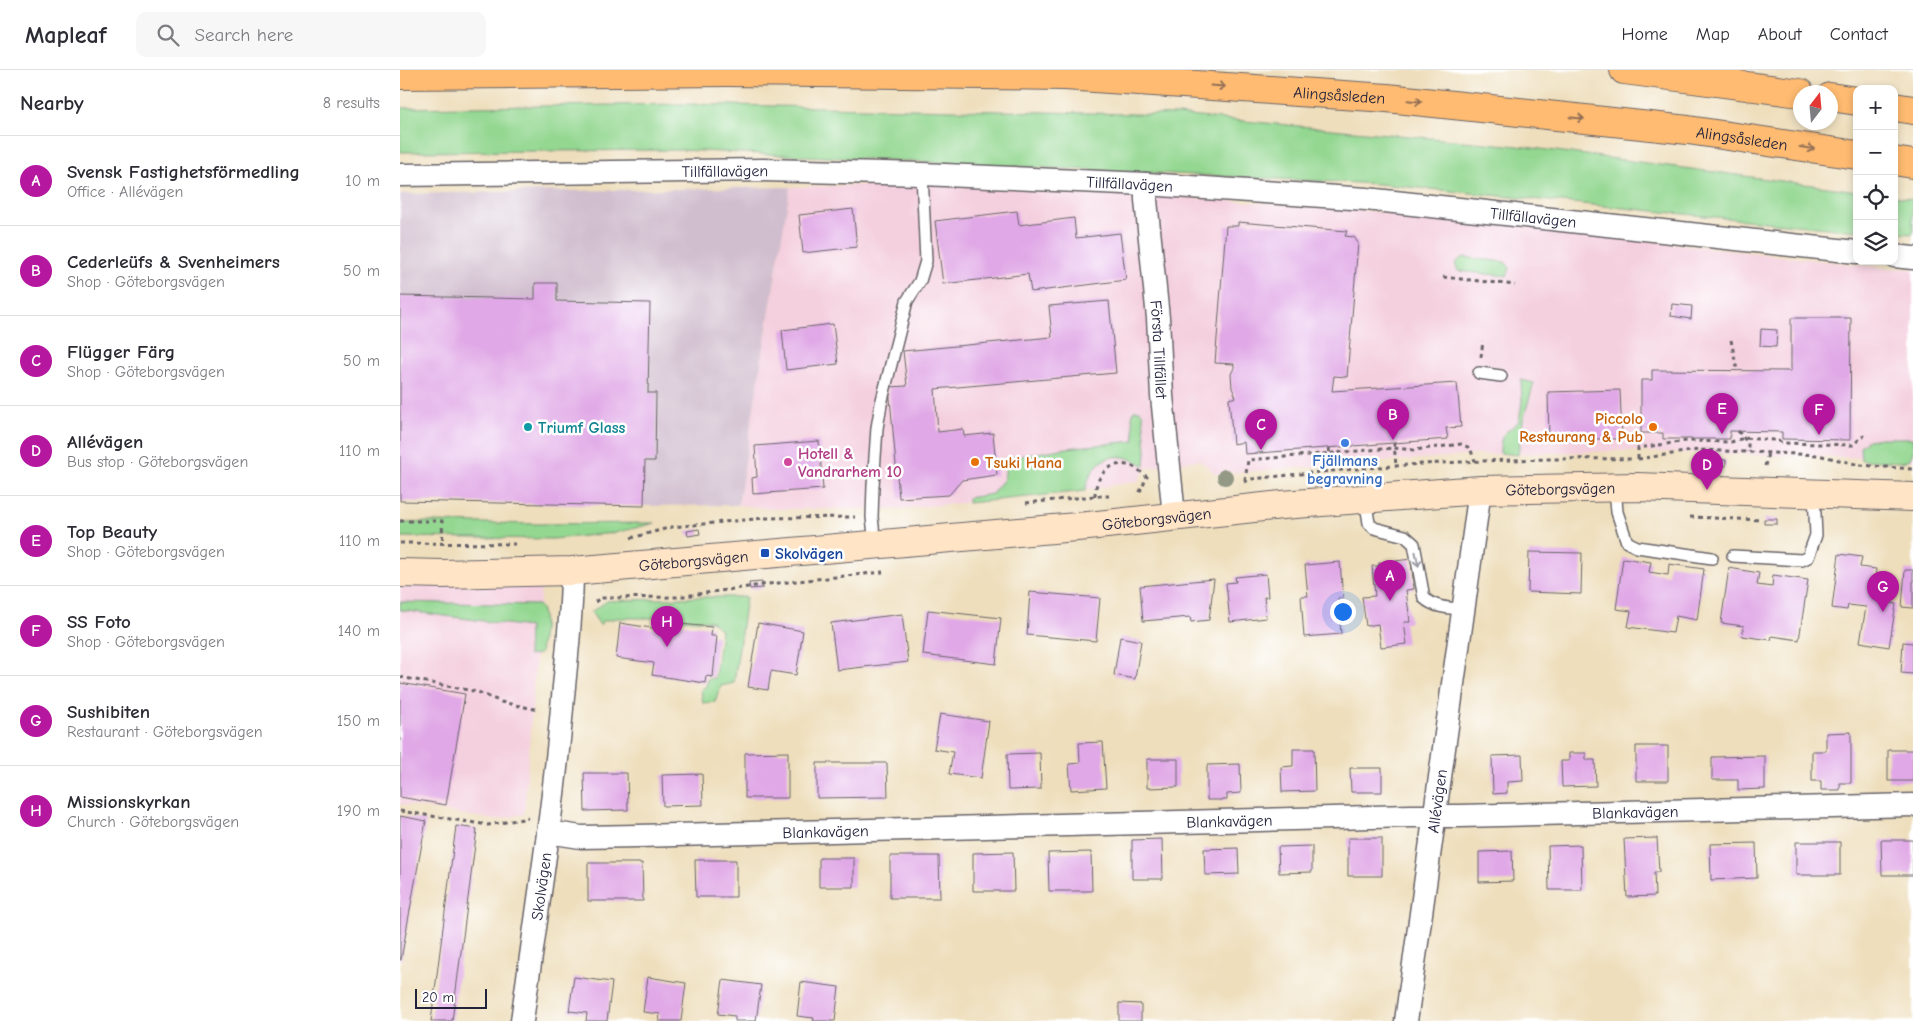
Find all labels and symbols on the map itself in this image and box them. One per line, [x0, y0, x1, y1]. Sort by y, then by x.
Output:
one-way arrow [1210, 82, 1226, 91]
street label: Alingsåsleden [1293, 84, 1386, 108]
north arrow [1793, 85, 1838, 130]
one-way arrow [1407, 96, 1423, 106]
one-way arrow [1569, 113, 1585, 123]
street label: Alingsåsleden [1695, 123, 1789, 155]
one-way arrow [1799, 143, 1815, 153]
street label: Tillfällavägen [681, 162, 769, 181]
street label: Tillfällavägen [1086, 173, 1174, 196]
street label: Tillfällavägen [1489, 204, 1577, 232]
street label: Första Tillfället [1146, 299, 1170, 400]
pin: E [1706, 393, 1738, 434]
pin: F [1803, 394, 1835, 435]
pin: B [1377, 399, 1409, 440]
pin: C [1245, 409, 1277, 450]
place label: Piccolo Restaurang & Pub [1519, 410, 1643, 446]
place label: Triumf Glass [538, 419, 626, 437]
marker: Triumf Glass [522, 421, 534, 433]
marker: Piccolo Restaurang & Pub [1647, 421, 1659, 433]
marker: Fjällmans begravning [1339, 437, 1351, 449]
place label: Hotell & Vandrarhem 10 [798, 445, 902, 481]
pin: D [1691, 449, 1723, 490]
place label: Fjällmans begravning [1307, 452, 1383, 488]
place label: Tsuki Hana [985, 454, 1062, 472]
marker: Hotell & Vandrarhem 10 [782, 456, 794, 468]
marker: Tsuki Hana [969, 456, 981, 468]
street label: Göteborgsvägen [1505, 479, 1615, 500]
street label: Göteborgsvägen [1101, 505, 1212, 534]
place label: Skolvägen [775, 545, 843, 563]
marker: Skolvägen [759, 547, 771, 559]
street label: Göteborgsvägen [638, 548, 749, 575]
one-way arrow [1413, 550, 1422, 566]
pin: A [1374, 560, 1406, 601]
pin: G [1867, 571, 1899, 612]
your location [1330, 599, 1356, 625]
pin: H [651, 606, 683, 647]
street label: Allévägen [1424, 768, 1451, 834]
street label: Blankavägen [1592, 803, 1679, 823]
street label: Blankavägen [1186, 812, 1273, 832]
street label: Blankavägen [782, 822, 869, 842]
street label: Skolvägen [528, 851, 555, 922]
scale bar [415, 986, 488, 1009]

